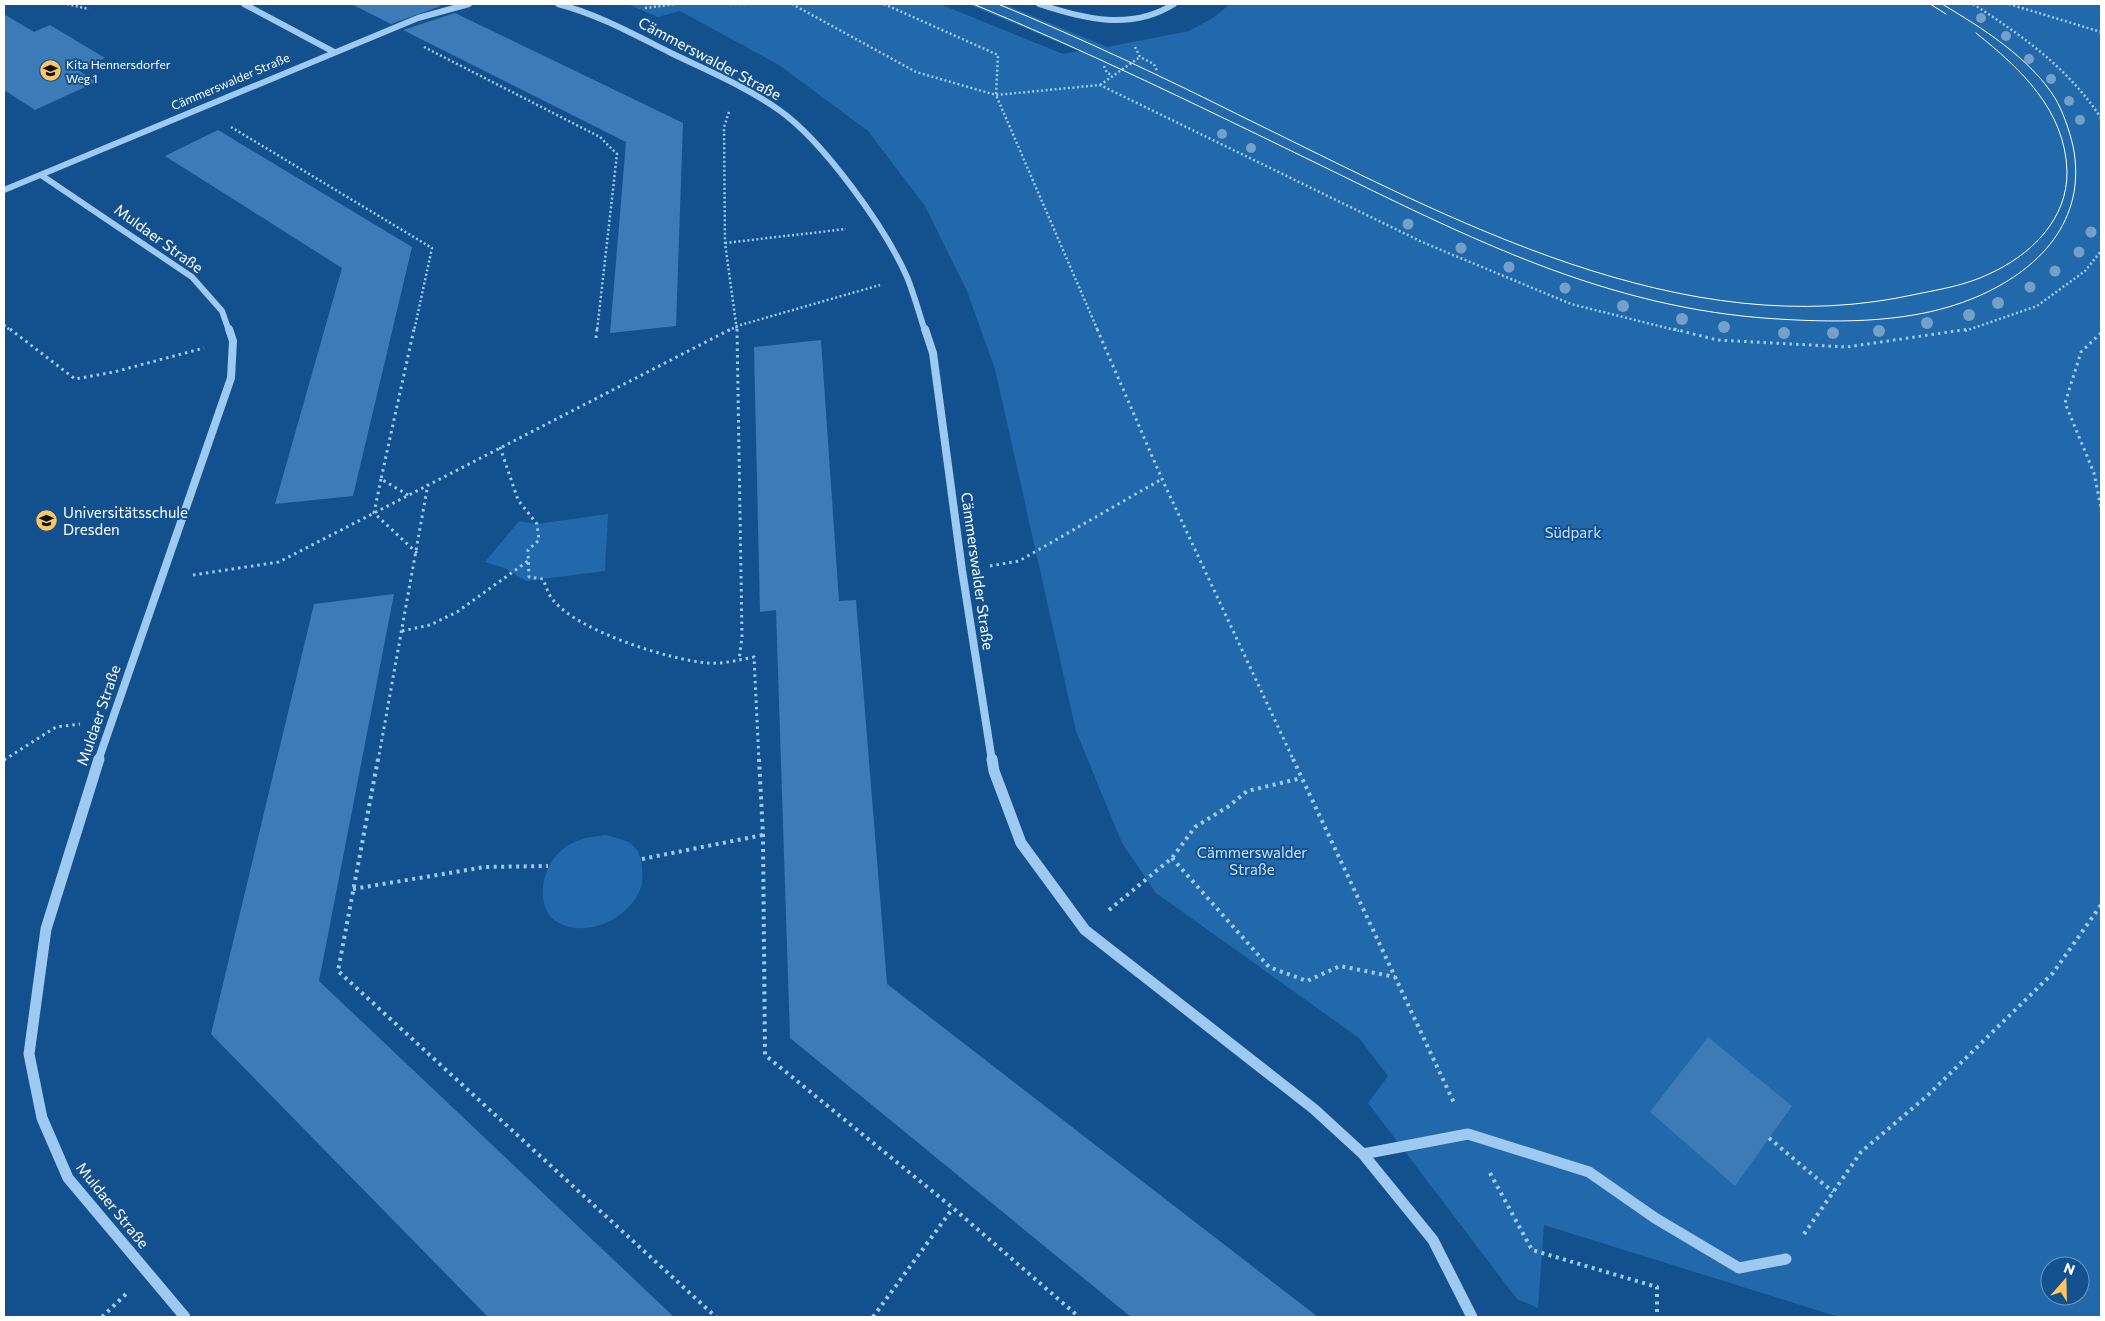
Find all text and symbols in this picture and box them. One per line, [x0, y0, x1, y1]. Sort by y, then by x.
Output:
street label: Cämmerswalder Straße [636, 13, 784, 103]
street label: Cämmerswalder Straße [169, 50, 291, 112]
place label: Kita Hennersdorfer Weg 1 [66, 57, 171, 85]
school or university icon: Kita Hennersdorfer Weg 1 [38, 59, 62, 83]
street label: Muldaer Straße [111, 200, 207, 276]
street label: Cämmerswalder Straße [958, 491, 998, 651]
place label: Universitätsschule Dresden [63, 503, 188, 538]
school or university icon: Universitätsschule Dresden [35, 509, 59, 533]
park label: Südpark [1545, 523, 1601, 541]
street label: Muldaer Straße [72, 662, 124, 768]
park label: Cämmerswalder Straße [1197, 843, 1307, 878]
street label: Muldaer Straße [73, 1158, 153, 1252]
north arrow [2040, 1256, 2090, 1306]
text: N [2062, 1259, 2077, 1278]

